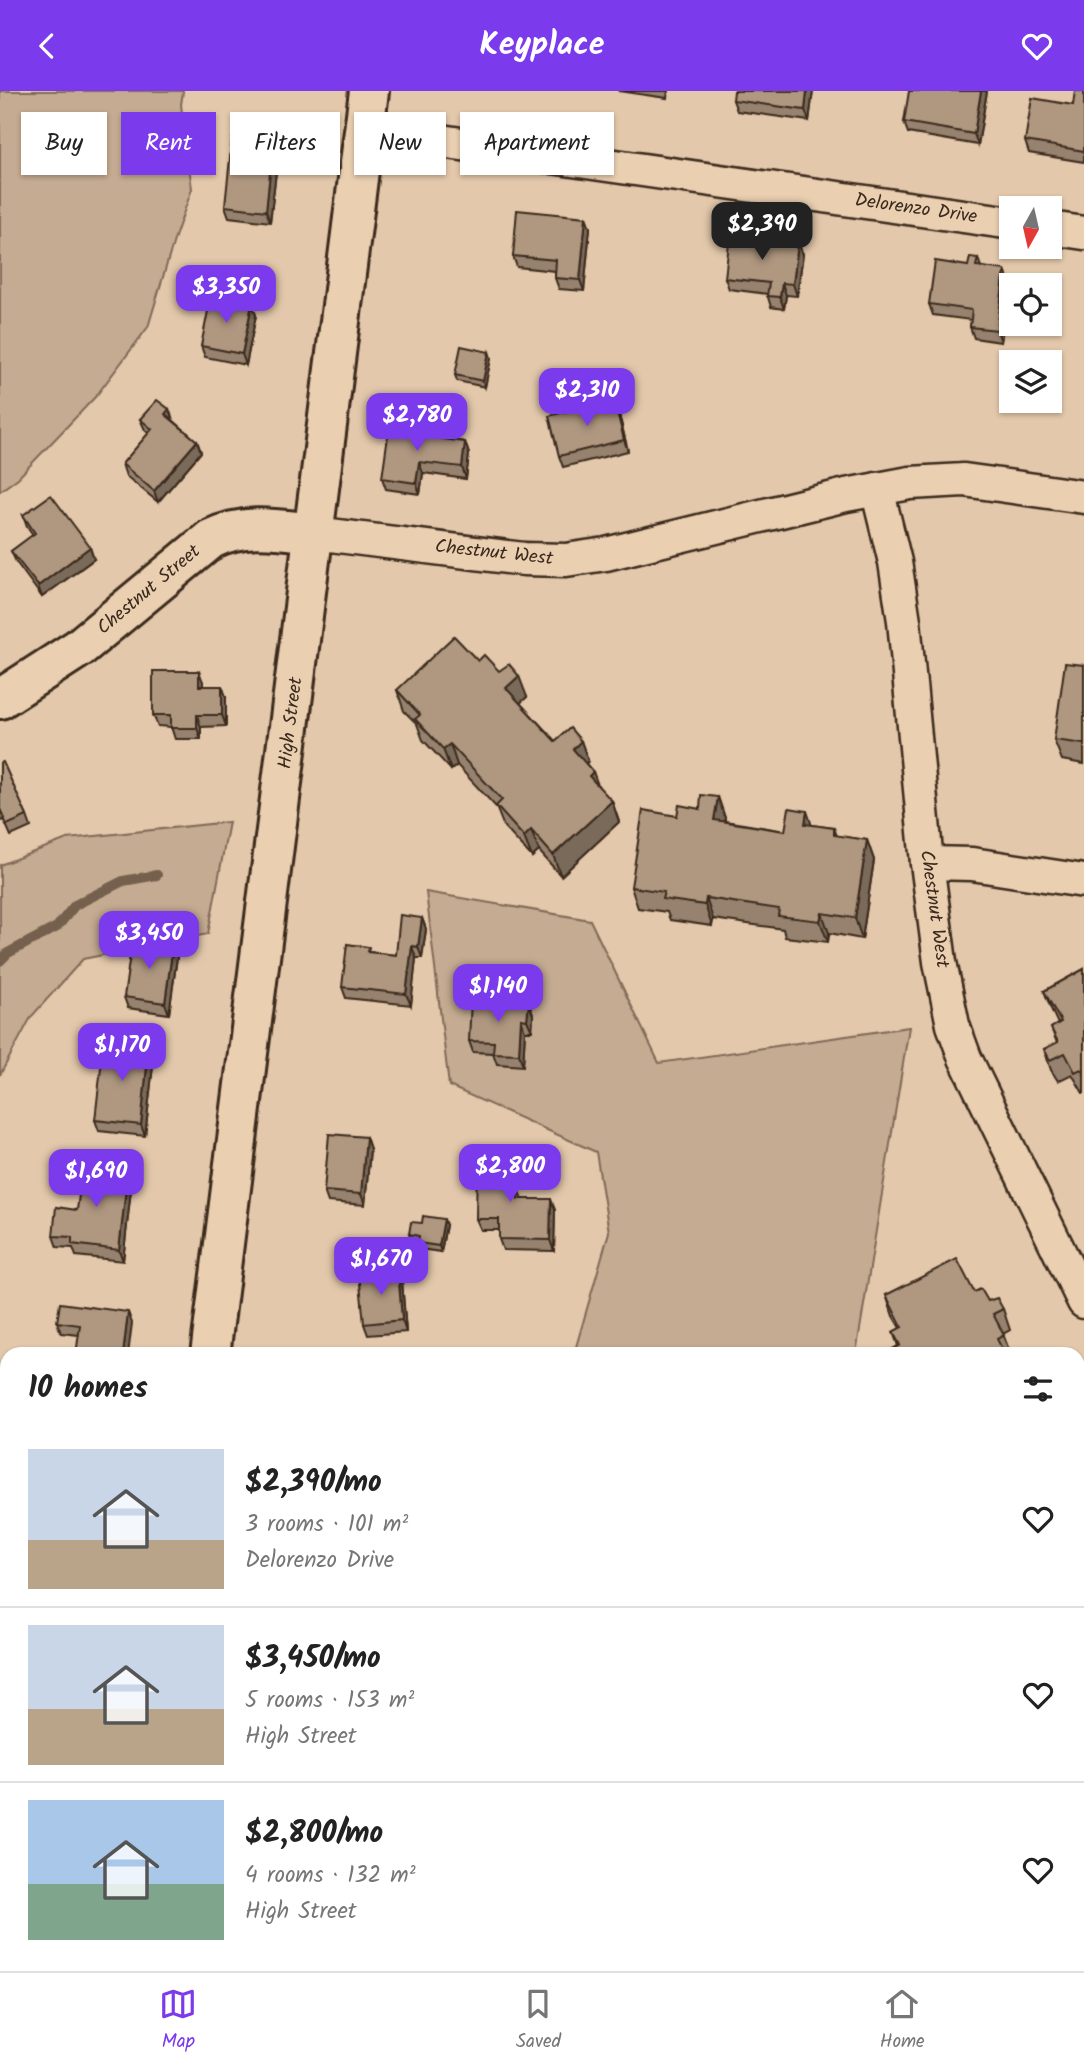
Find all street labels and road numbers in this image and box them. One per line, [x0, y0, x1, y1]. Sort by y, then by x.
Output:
street label: Delorenzo Drive [853, 186, 980, 232]
street label: Chestnut West [433, 532, 555, 574]
street label: Chestnut Street [90, 537, 208, 643]
street label: High Street [270, 675, 312, 771]
street label: Chestnut West [911, 848, 957, 970]

